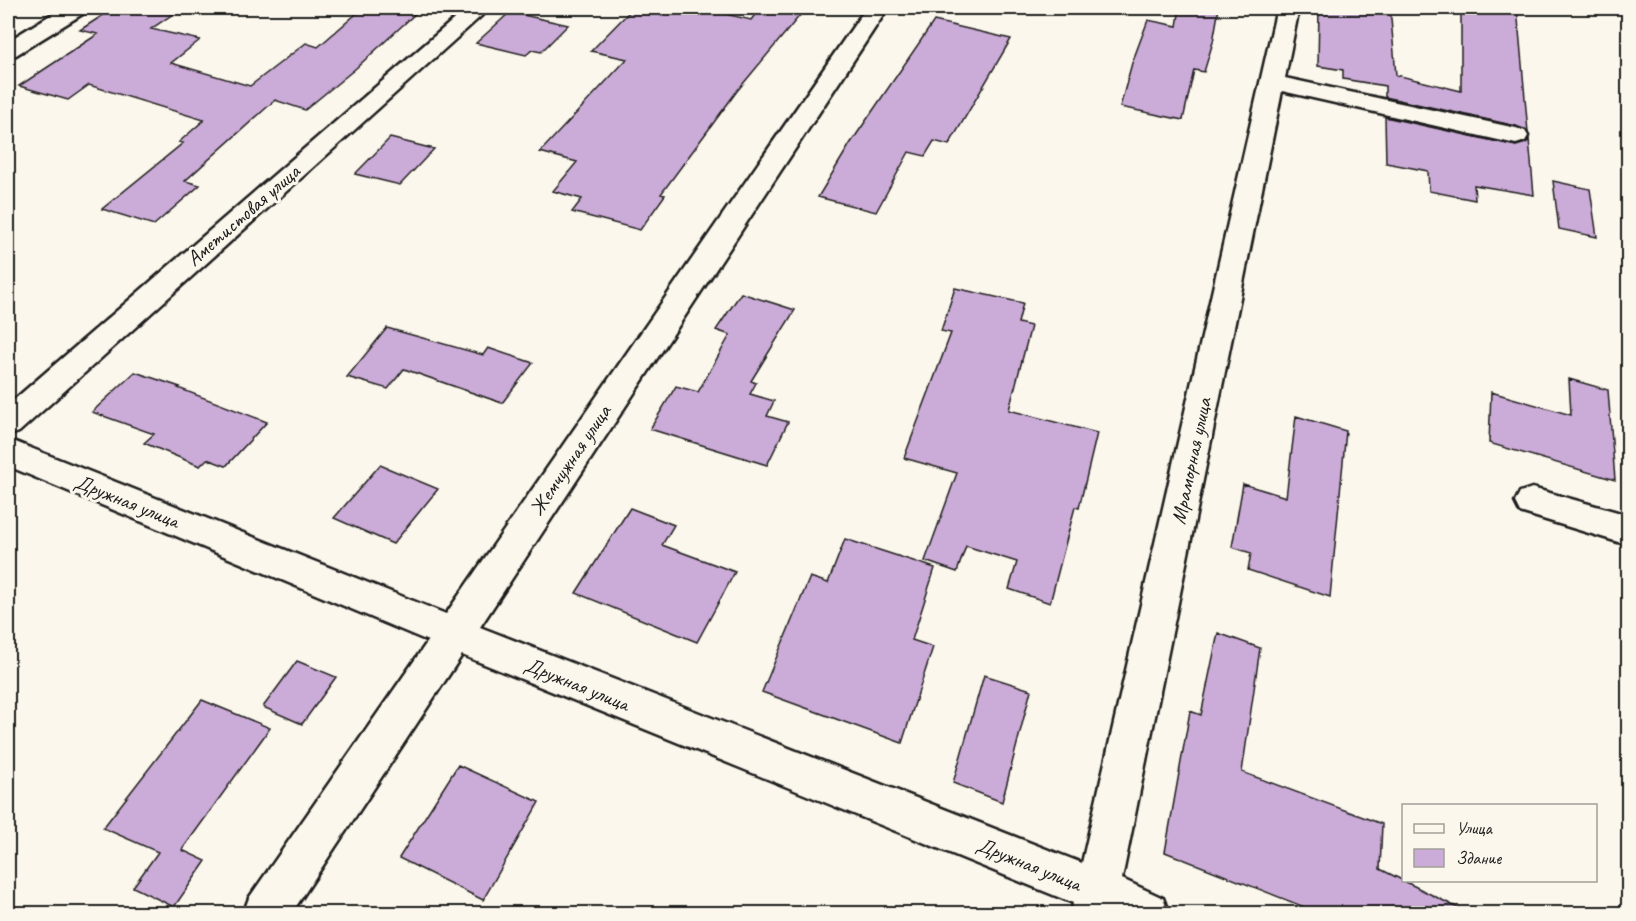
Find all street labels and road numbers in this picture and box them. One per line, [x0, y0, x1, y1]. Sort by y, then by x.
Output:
street label: Аметистовая улица [181, 158, 306, 271]
street label: Мраморная улица [1165, 394, 1217, 527]
street label: Жемчужная улица [523, 398, 618, 520]
street label: Дружная улица [71, 468, 185, 535]
street label: Дружная улица [521, 651, 635, 718]
street label: Дружная улица [973, 831, 1087, 898]

